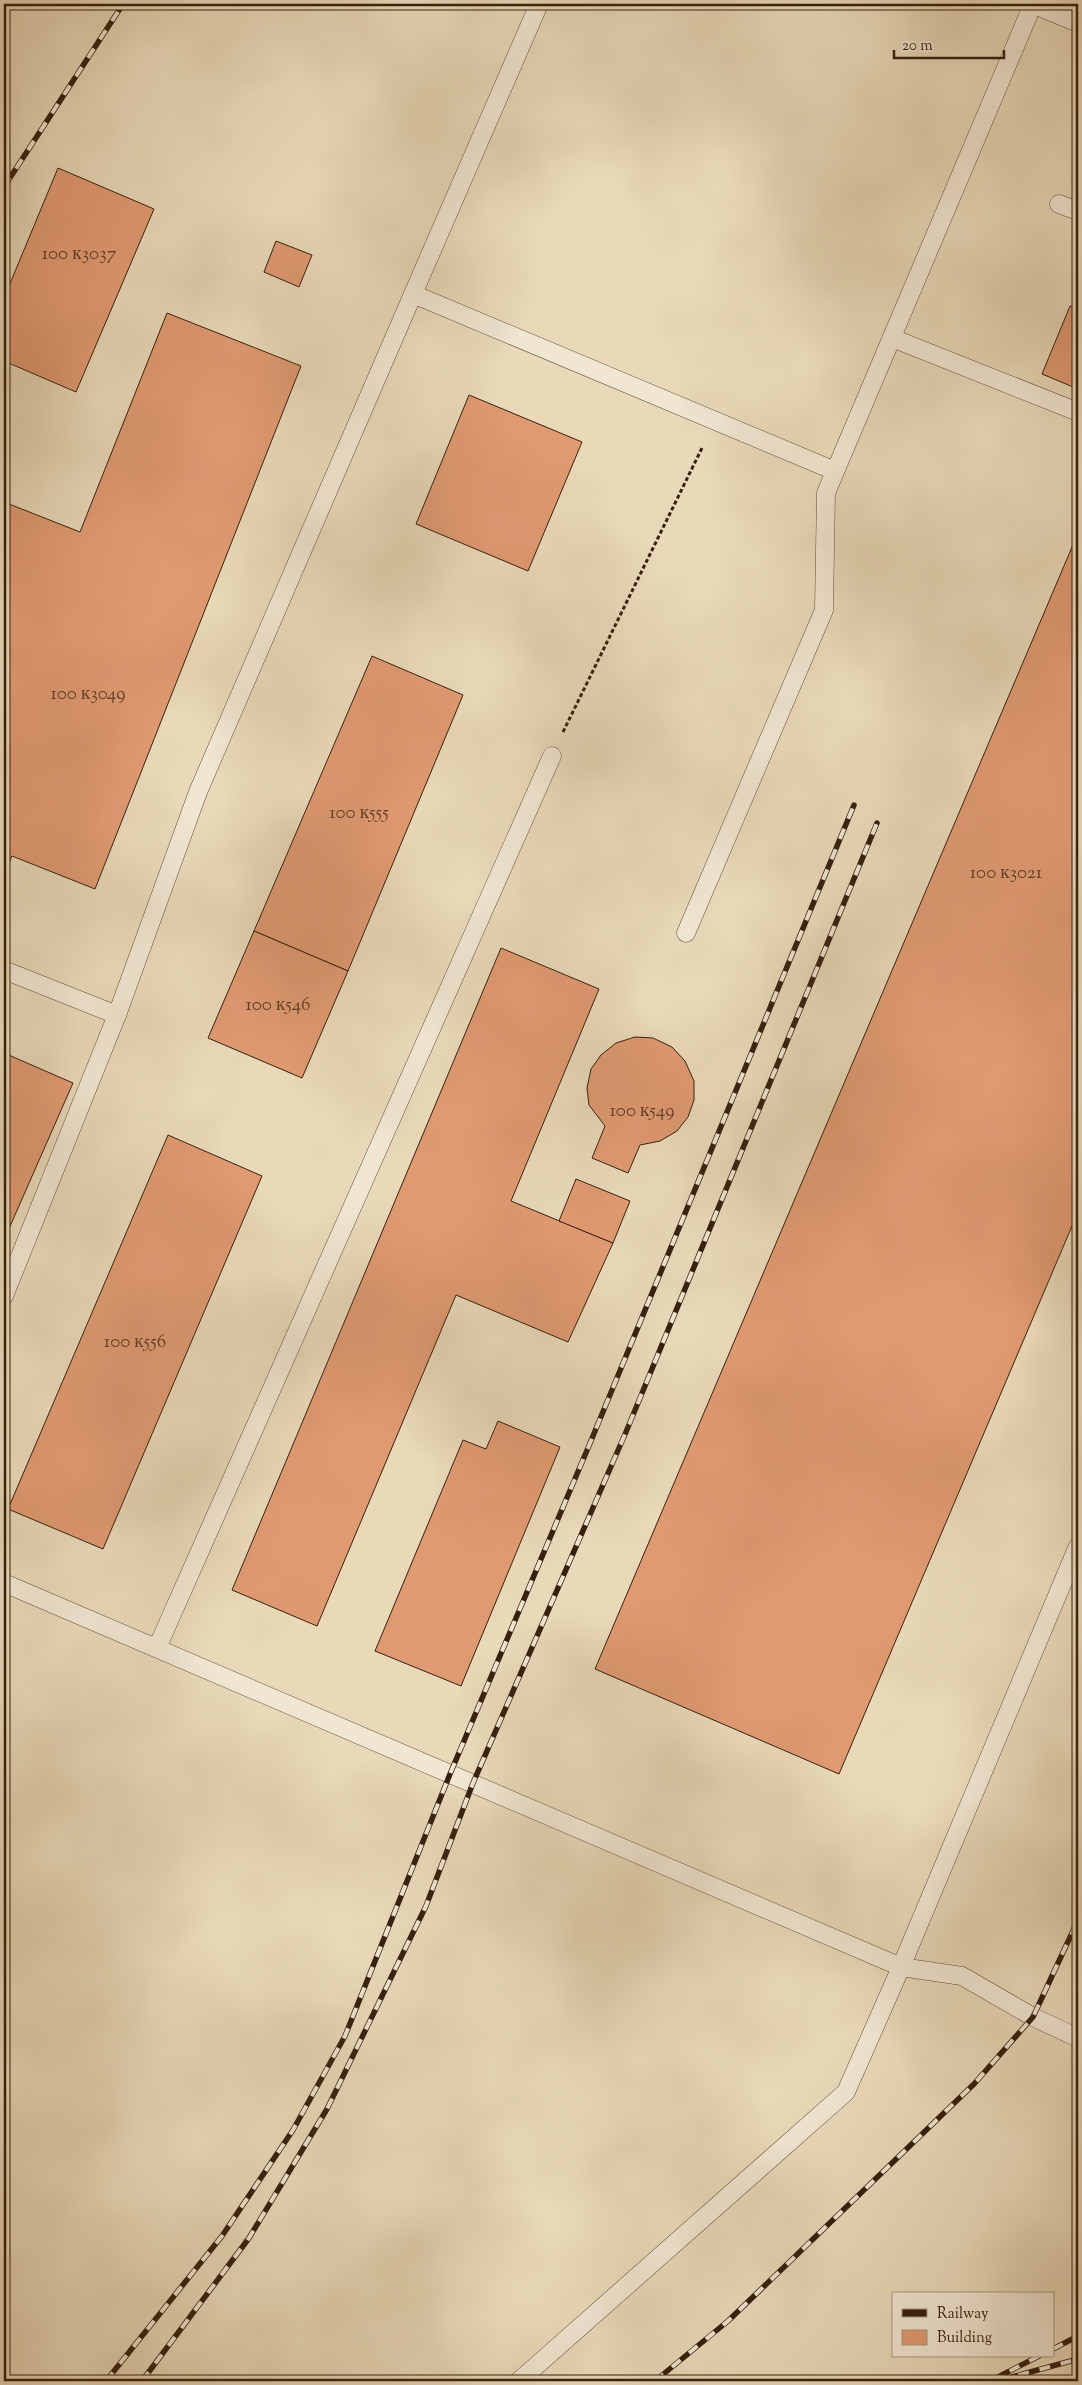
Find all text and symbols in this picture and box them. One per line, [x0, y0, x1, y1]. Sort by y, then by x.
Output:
scale bar [894, 28, 1004, 60]
text: 20 m [902, 36, 933, 57]
house number: 100 к3037 [42, 241, 117, 268]
house number: 100 к3049 [51, 681, 125, 708]
house number: 100 к555 [329, 800, 389, 827]
house number: 100 к3021 [970, 860, 1043, 887]
house number: 100 к546 [246, 992, 311, 1019]
house number: 100 к549 [610, 1098, 674, 1125]
house number: 100 к556 [104, 1329, 166, 1356]
legend [892, 2292, 1054, 2358]
text: Railway [937, 2304, 989, 2325]
text: Building [937, 2328, 992, 2349]

